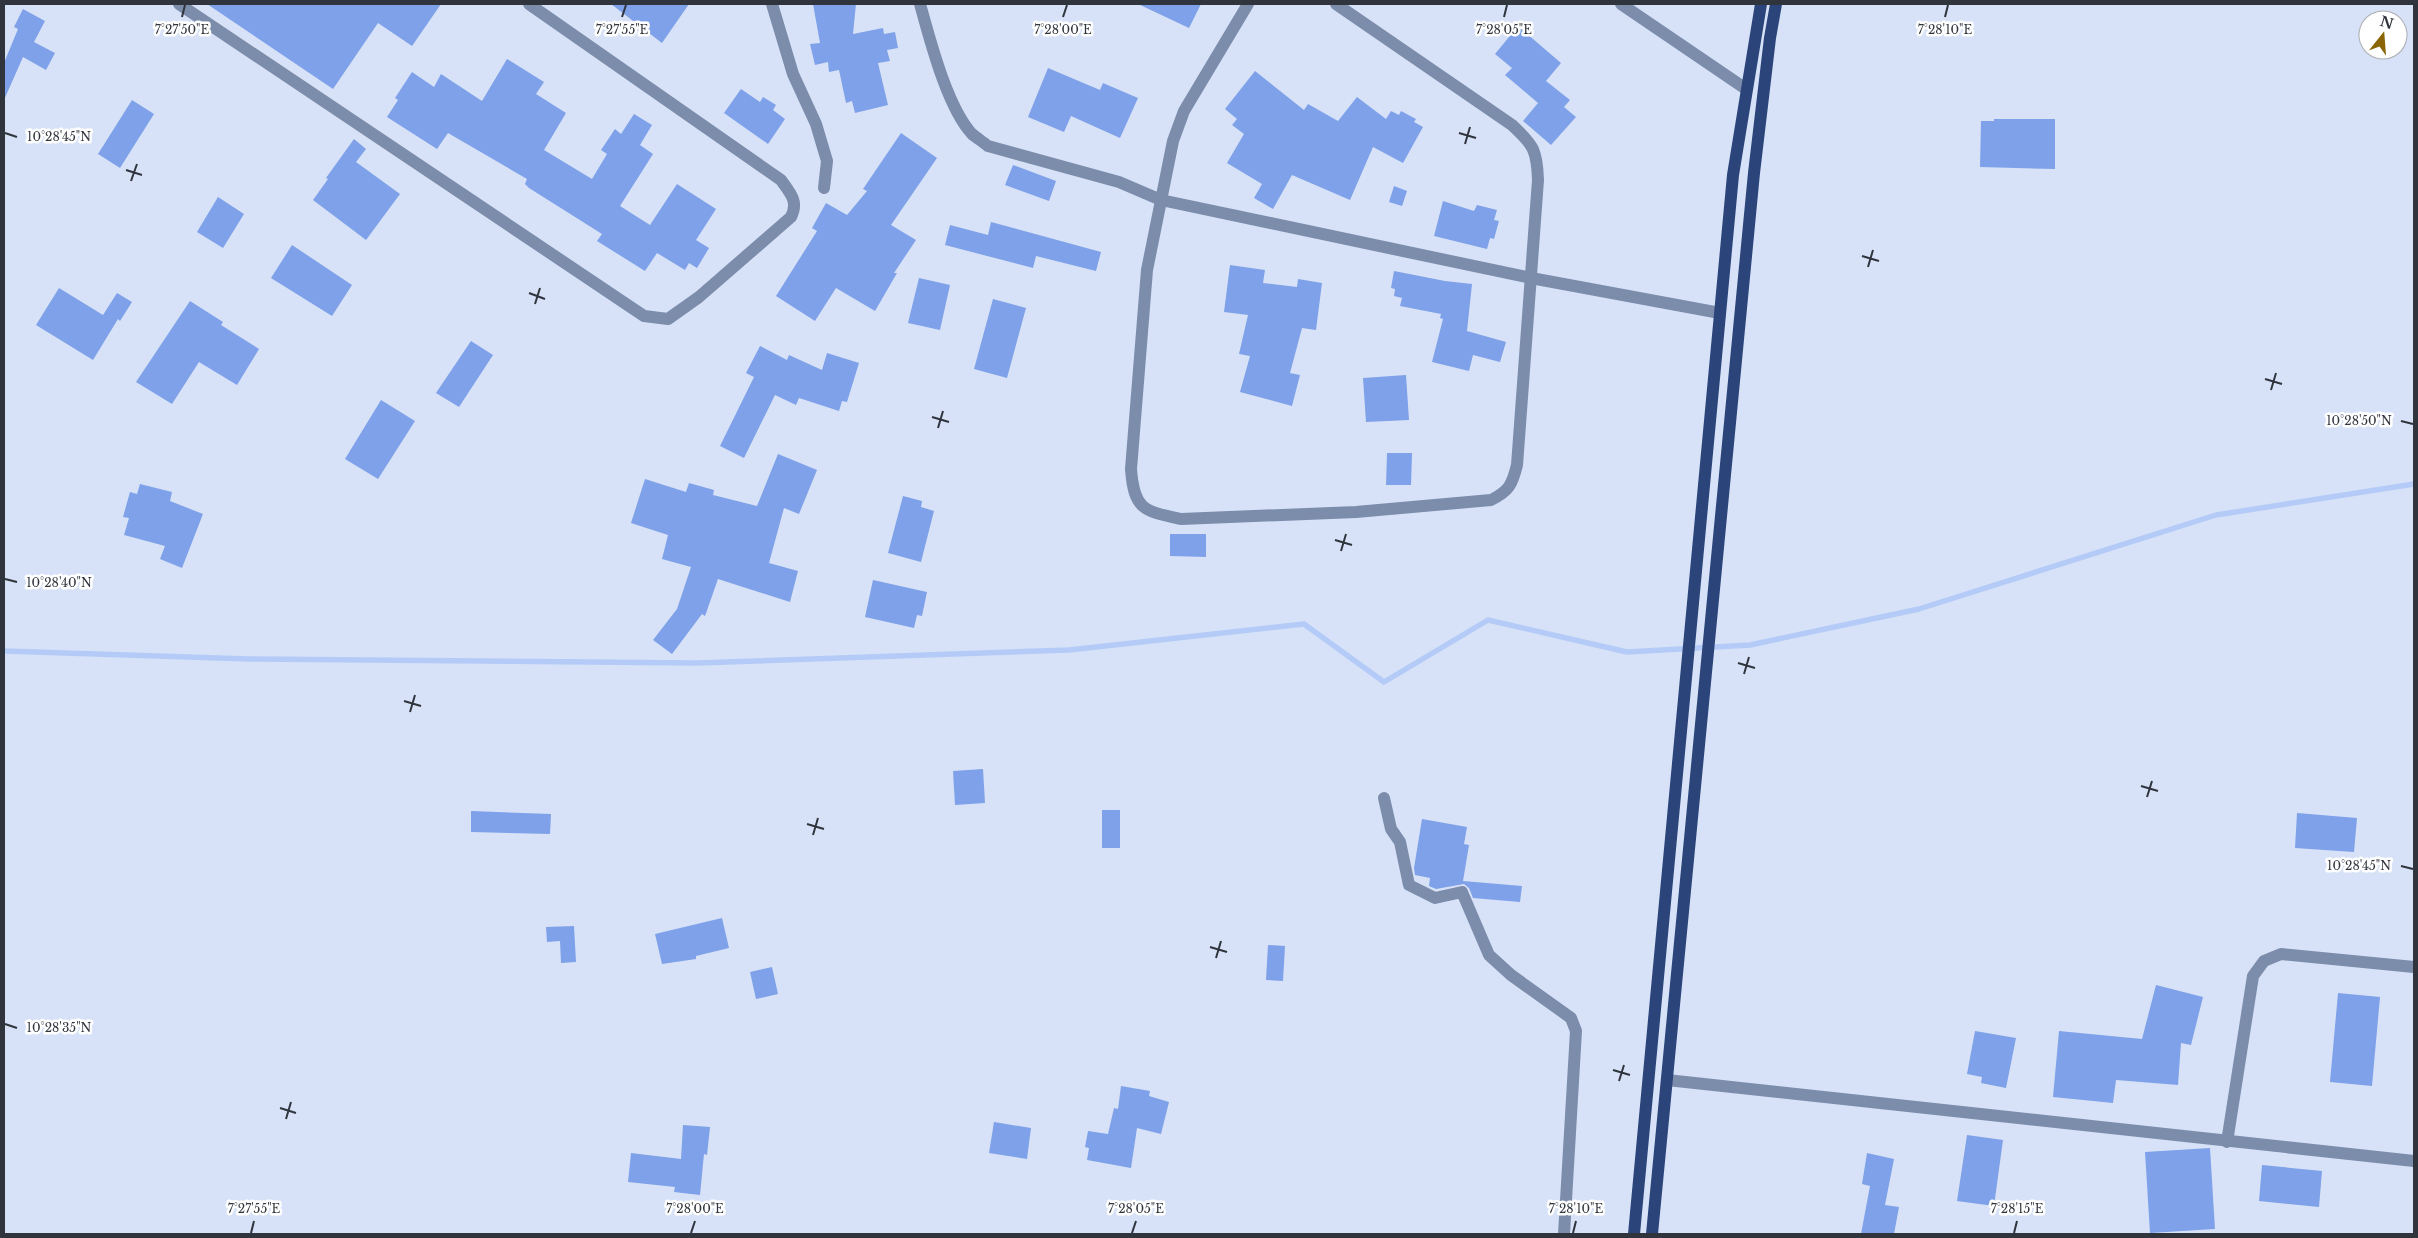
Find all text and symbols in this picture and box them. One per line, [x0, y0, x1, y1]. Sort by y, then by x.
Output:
north arrow [2358, 10, 2408, 60]
text: N [2378, 12, 2396, 33]
text: 7°27'50"E [155, 22, 209, 37]
text: 7°27'55"E [596, 22, 649, 37]
text: 7°28'00"E [1034, 22, 1092, 37]
text: 7°28'05"E [1476, 22, 1532, 37]
text: 7°28'10"E [1918, 22, 1973, 37]
text: 10°28'45"N [27, 129, 91, 144]
text: 10°28'50"N [2326, 413, 2392, 428]
text: 10°28'40"N [26, 575, 92, 590]
text: 10°28'45"N [2327, 858, 2391, 873]
text: 10°28'35"N [27, 1020, 92, 1035]
text: 7°27'55"E [228, 1201, 281, 1216]
text: 7°28'00"E [666, 1201, 724, 1216]
text: 7°28'05"E [1108, 1201, 1164, 1216]
text: 7°28'10"E [1549, 1201, 1604, 1216]
text: 7°28'15"E [1991, 1201, 2044, 1216]

